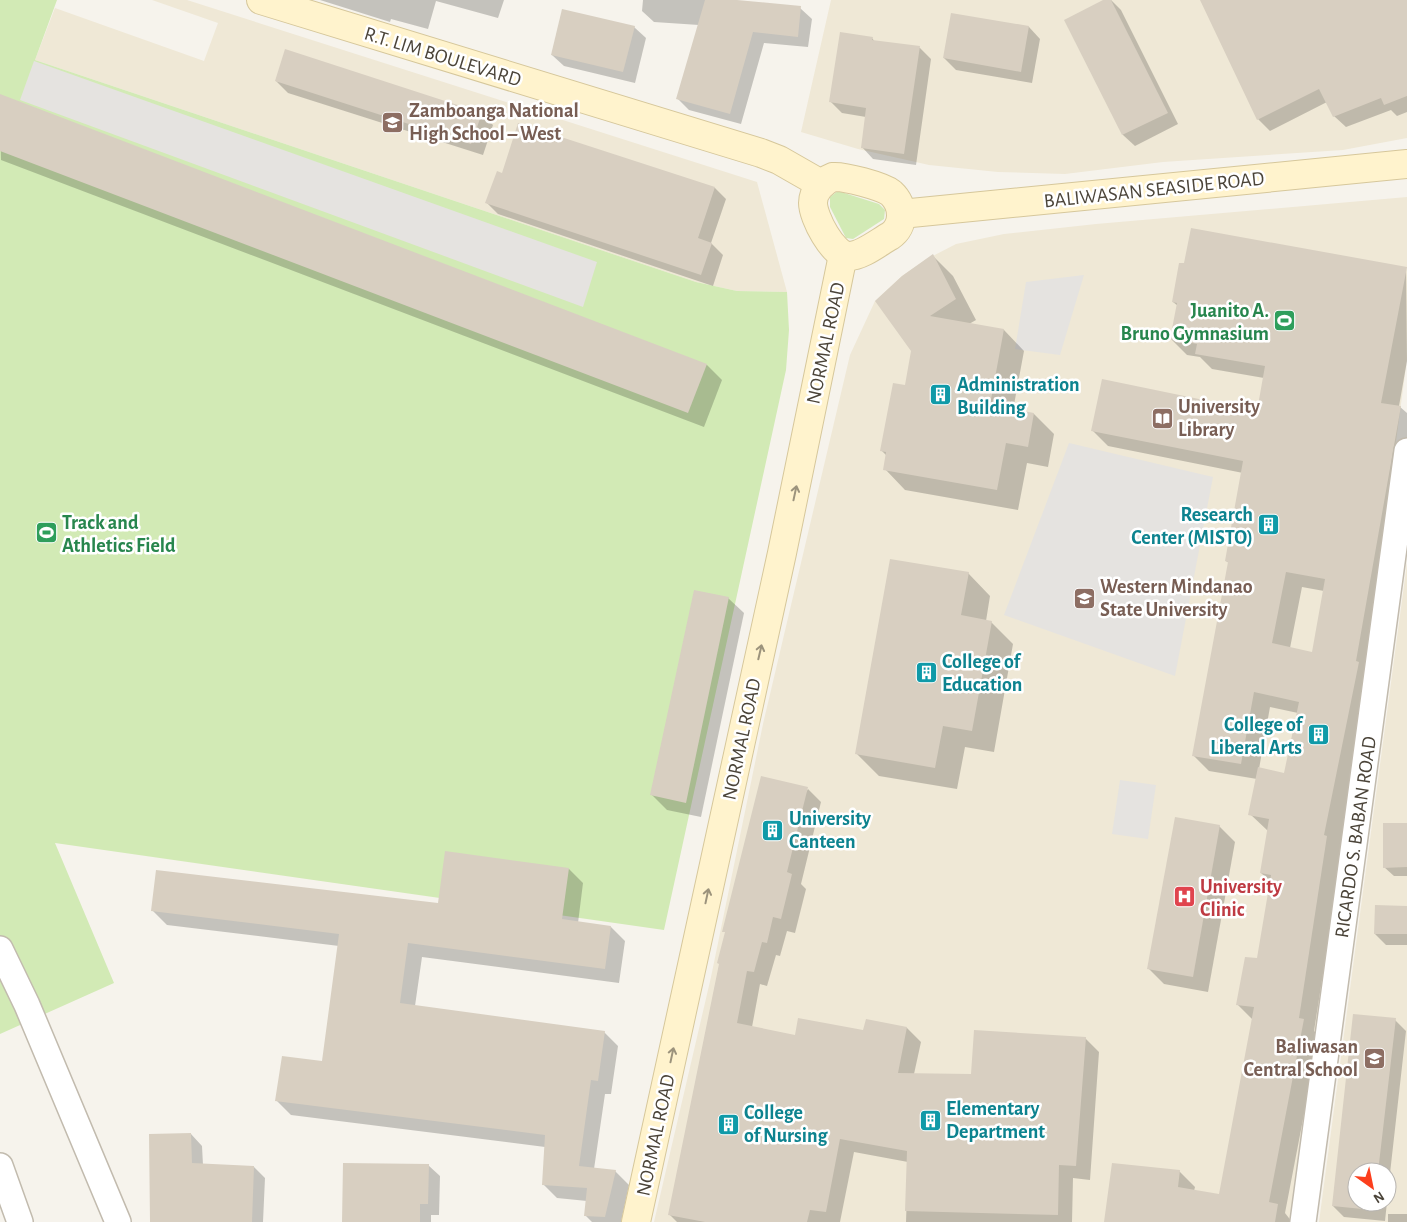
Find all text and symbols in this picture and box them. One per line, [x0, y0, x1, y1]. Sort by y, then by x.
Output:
street label: R.T. LIM BOULEVARD [362, 24, 524, 90]
place label: Zamboanga National High School – West [409, 101, 579, 144]
school or university icon: Zamboanga National High School – West [381, 110, 405, 134]
street label: BALIWASAN SEASIDE ROAD [1043, 168, 1265, 212]
street label: NORMAL ROAD [803, 280, 849, 406]
place label: Juanito A. Bruno Gymnasium [1121, 301, 1269, 344]
sports icon: Juanito A. Bruno Gymnasium [1273, 309, 1297, 333]
place label: Administration Building [957, 375, 1079, 418]
building icon: Administration Building [929, 383, 953, 407]
place label: University Library [1178, 397, 1260, 440]
library icon: University Library [1150, 406, 1174, 430]
one-way arrow [790, 485, 800, 501]
place label: Research Center (MISTO) [1131, 505, 1253, 548]
place label: Track and Athletics Field [62, 513, 176, 556]
building icon: Research Center (MISTO) [1257, 513, 1281, 537]
sports icon: Track and Athletics Field [34, 521, 58, 545]
place label: Western Mindanao State University [1100, 577, 1253, 620]
school or university icon: Western Mindanao State University [1072, 586, 1096, 610]
one-way arrow [756, 644, 765, 660]
place label: College of Education [942, 652, 1022, 695]
building icon: College of Education [914, 661, 938, 685]
street label: NORMAL ROAD [719, 676, 765, 802]
place label: College of Liberal Arts [1210, 715, 1303, 758]
building icon: College of Liberal Arts [1306, 723, 1330, 747]
street label: RICARDO S. BABAN ROAD [1332, 735, 1380, 939]
place label: University Canteen [789, 809, 871, 852]
building icon: University Canteen [761, 818, 785, 842]
place label: University Clinic [1200, 877, 1282, 920]
hospital icon: University Clinic [1172, 885, 1196, 909]
one-way arrow [703, 888, 712, 904]
place label: Baliwasan Central School [1244, 1037, 1358, 1080]
school or university icon: Baliwasan Central School [1362, 1046, 1386, 1070]
one-way arrow [668, 1047, 678, 1063]
street label: NORMAL ROAD [633, 1072, 679, 1198]
place label: Elementary Department [946, 1099, 1045, 1142]
place label: College of Nursing [744, 1103, 829, 1146]
building icon: Elementary Department [918, 1108, 942, 1132]
building icon: College of Nursing [716, 1112, 740, 1136]
north arrow [1347, 1162, 1397, 1212]
text: N [1371, 1189, 1386, 1206]

